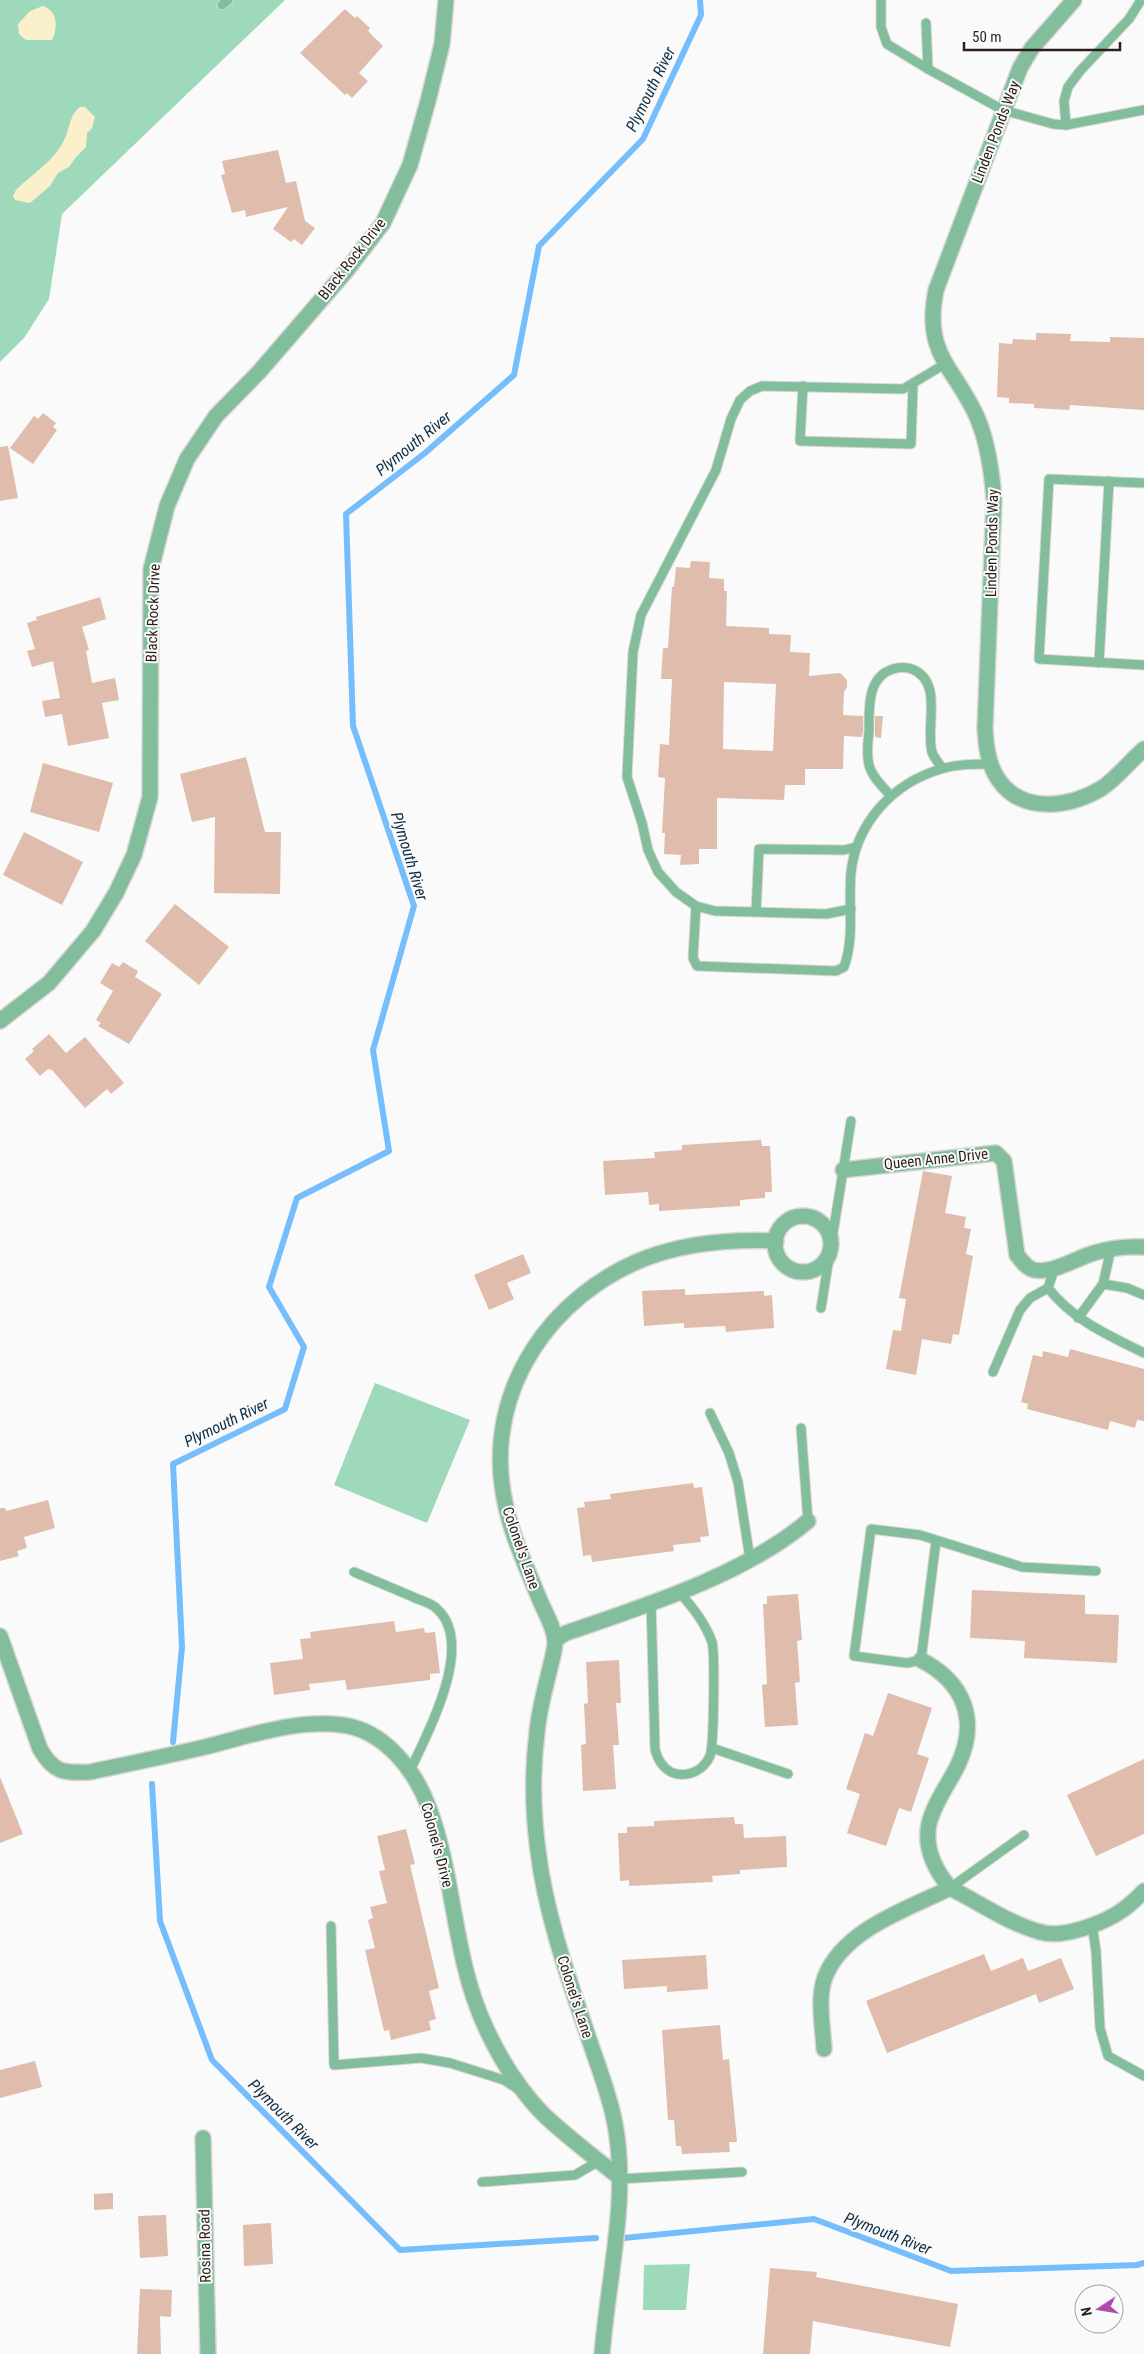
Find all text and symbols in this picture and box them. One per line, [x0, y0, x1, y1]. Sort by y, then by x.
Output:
scale bar [964, 20, 1120, 52]
text: 50 m [972, 28, 1002, 46]
water label: Plymouth River [622, 43, 680, 135]
street label: Linden Ponds Way [968, 78, 1024, 186]
street label: Black Rock Drive [315, 215, 389, 303]
water label: Plymouth River [372, 406, 456, 480]
street label: Linden Ponds Way [982, 489, 1002, 597]
street label: Black Rock Drive [142, 563, 164, 663]
water label: Plymouth River [387, 810, 432, 904]
street label: Queen Anne Drive [883, 1145, 989, 1173]
water label: Plymouth River [181, 1393, 273, 1451]
street label: Colonel's Lane [499, 1505, 543, 1591]
street label: Colonel's Drive [417, 1801, 457, 1889]
street label: Colonel's Lane [553, 1953, 597, 2041]
water label: Plymouth River [245, 2075, 324, 2154]
water label: Plymouth River [842, 2208, 935, 2259]
street label: Rosina Road [195, 2209, 215, 2283]
north arrow [1074, 2284, 1124, 2334]
text: N [1078, 2306, 1095, 2318]

